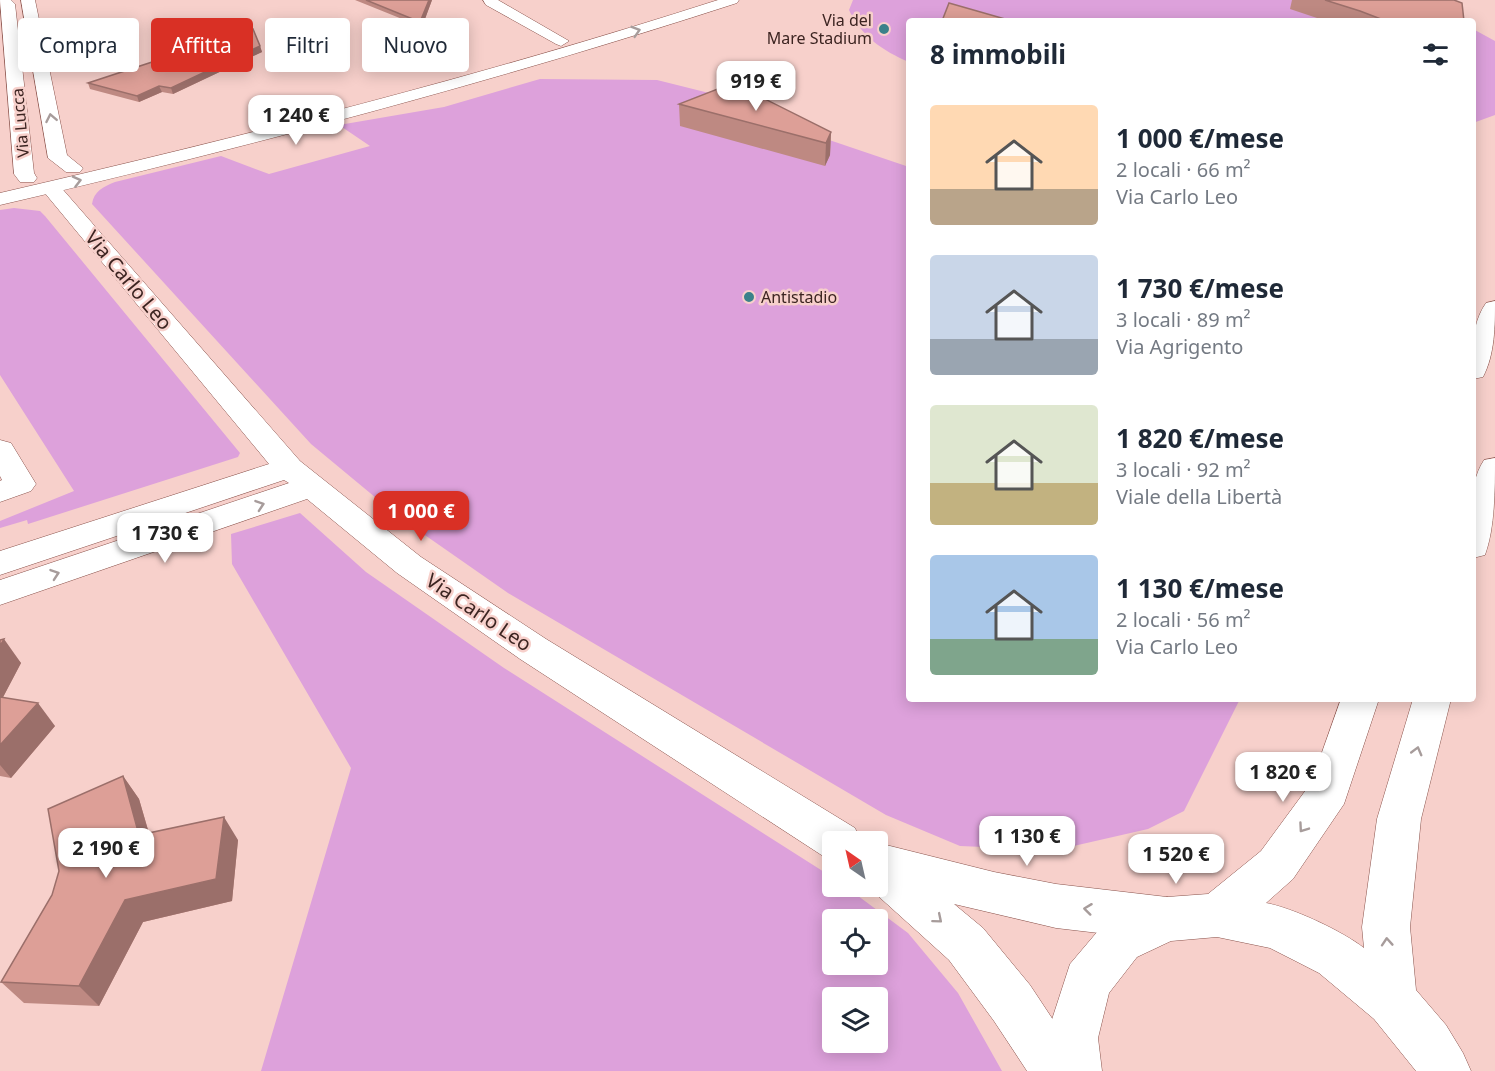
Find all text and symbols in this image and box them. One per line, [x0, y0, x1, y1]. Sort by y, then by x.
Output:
place label: Via del Mare Stadium [767, 9, 872, 49]
chip: Compra [18, 18, 139, 72]
chip: Affitta [151, 18, 253, 72]
chip: Filtri [265, 18, 350, 72]
chip: Nuovo [362, 18, 469, 72]
marker: Via del Mare Stadium [877, 22, 891, 36]
one-way arrow [630, 26, 641, 39]
text: 8 immobili [930, 36, 1066, 72]
icon: filters [1419, 38, 1452, 71]
pin: 919 € [714, 61, 798, 112]
text: 919 € [731, 67, 781, 94]
street label: Via Lucca [6, 87, 34, 159]
pin: 1 240 € [241, 95, 351, 146]
text: 1 240 € [262, 101, 330, 128]
one-way arrow [45, 114, 57, 123]
text: 1 000 €/mese [1116, 120, 1284, 156]
icon: home [978, 129, 1050, 201]
text: 2 locali · 66 m² [1116, 156, 1251, 183]
one-way arrow [72, 176, 82, 189]
text: Via Carlo Leo [1116, 183, 1238, 210]
street label: Via Carlo Leo [79, 225, 179, 335]
text: 1 730 €/mese [1116, 270, 1284, 306]
icon: home [978, 279, 1050, 351]
place label: Antistadio [761, 286, 837, 308]
marker: Antistadio [742, 290, 756, 304]
text: 3 locali · 89 m² [1116, 306, 1251, 333]
text: Via Agrigento [1116, 333, 1243, 360]
text: 1 820 €/mese [1116, 420, 1284, 456]
icon: home [978, 429, 1050, 501]
text: 3 locali · 92 m² [1116, 456, 1251, 483]
text: Viale della Libertà [1116, 483, 1282, 510]
pin: 1 000 € [366, 491, 476, 542]
text: 1 000 € [387, 497, 455, 524]
one-way arrow [254, 500, 265, 513]
pin: 1 730 € [110, 513, 220, 564]
text: 1 730 € [131, 519, 199, 546]
street label: Via Carlo Leo [421, 567, 537, 657]
one-way arrow [50, 569, 60, 581]
text: 1 130 €/mese [1116, 570, 1284, 606]
icon: home [978, 579, 1050, 651]
text: 2 locali · 56 m² [1116, 606, 1251, 633]
text: Via Carlo Leo [1116, 633, 1238, 660]
one-way arrow [1410, 746, 1423, 756]
pin: 1 820 € [1228, 752, 1338, 803]
text: 1 820 € [1249, 758, 1317, 785]
pin: 1 130 € [972, 816, 1082, 867]
one-way arrow [1299, 821, 1310, 832]
text: 1 130 € [993, 822, 1061, 849]
pin: 2 190 € [51, 828, 161, 879]
north arrow [822, 831, 888, 897]
map controls [822, 831, 888, 1053]
text: 2 190 € [72, 834, 140, 861]
pin: 1 520 € [1121, 834, 1231, 885]
text: 1 520 € [1142, 840, 1210, 867]
one-way arrow [1084, 904, 1093, 916]
button: locate [822, 909, 888, 975]
one-way arrow [931, 912, 942, 923]
one-way arrow [1381, 938, 1394, 947]
button: layers [822, 987, 888, 1053]

